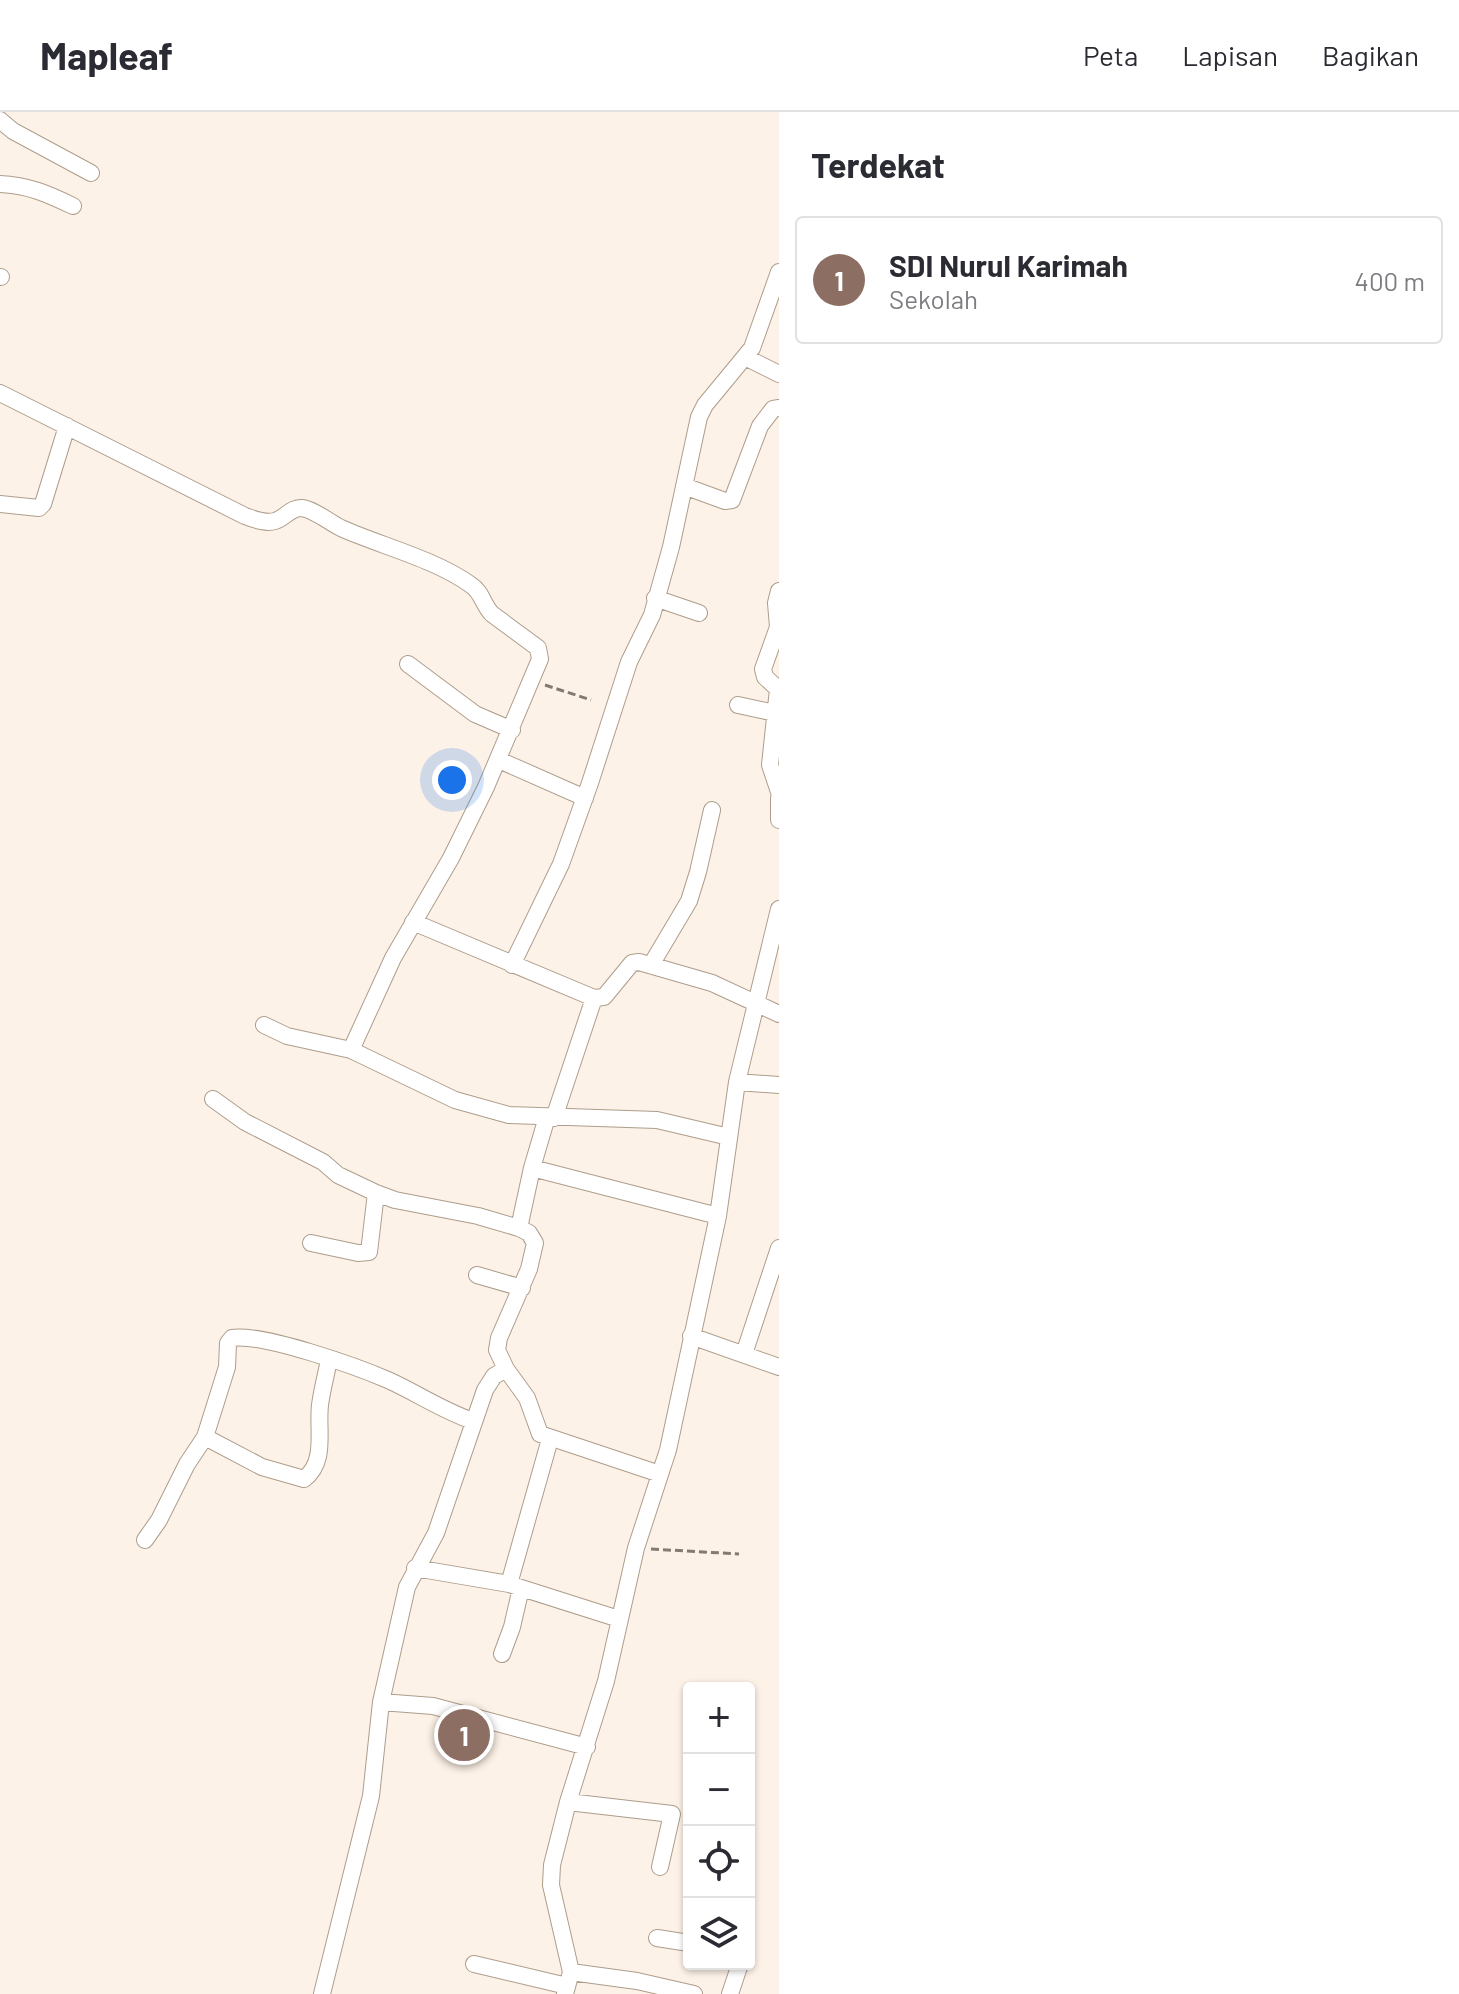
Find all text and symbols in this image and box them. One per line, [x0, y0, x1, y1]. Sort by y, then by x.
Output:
text: Mapleaf [40, 32, 173, 78]
text: Peta [1083, 38, 1138, 72]
text: Lapisan [1182, 38, 1278, 72]
text: Bagikan [1322, 38, 1419, 72]
text: Terdekat [811, 144, 945, 185]
text: SDI Nurul Karimah [889, 247, 1128, 283]
text: 1 [834, 265, 844, 296]
text: 400 m [1355, 265, 1425, 296]
text: Sekolah [889, 283, 978, 314]
your location [432, 760, 472, 800]
map controls [683, 1682, 755, 1970]
button: + [683, 1682, 755, 1754]
pin: 1 [438, 1705, 490, 1765]
button: − [683, 1754, 755, 1826]
button: locate [683, 1826, 755, 1898]
button: layers [683, 1898, 755, 1970]

